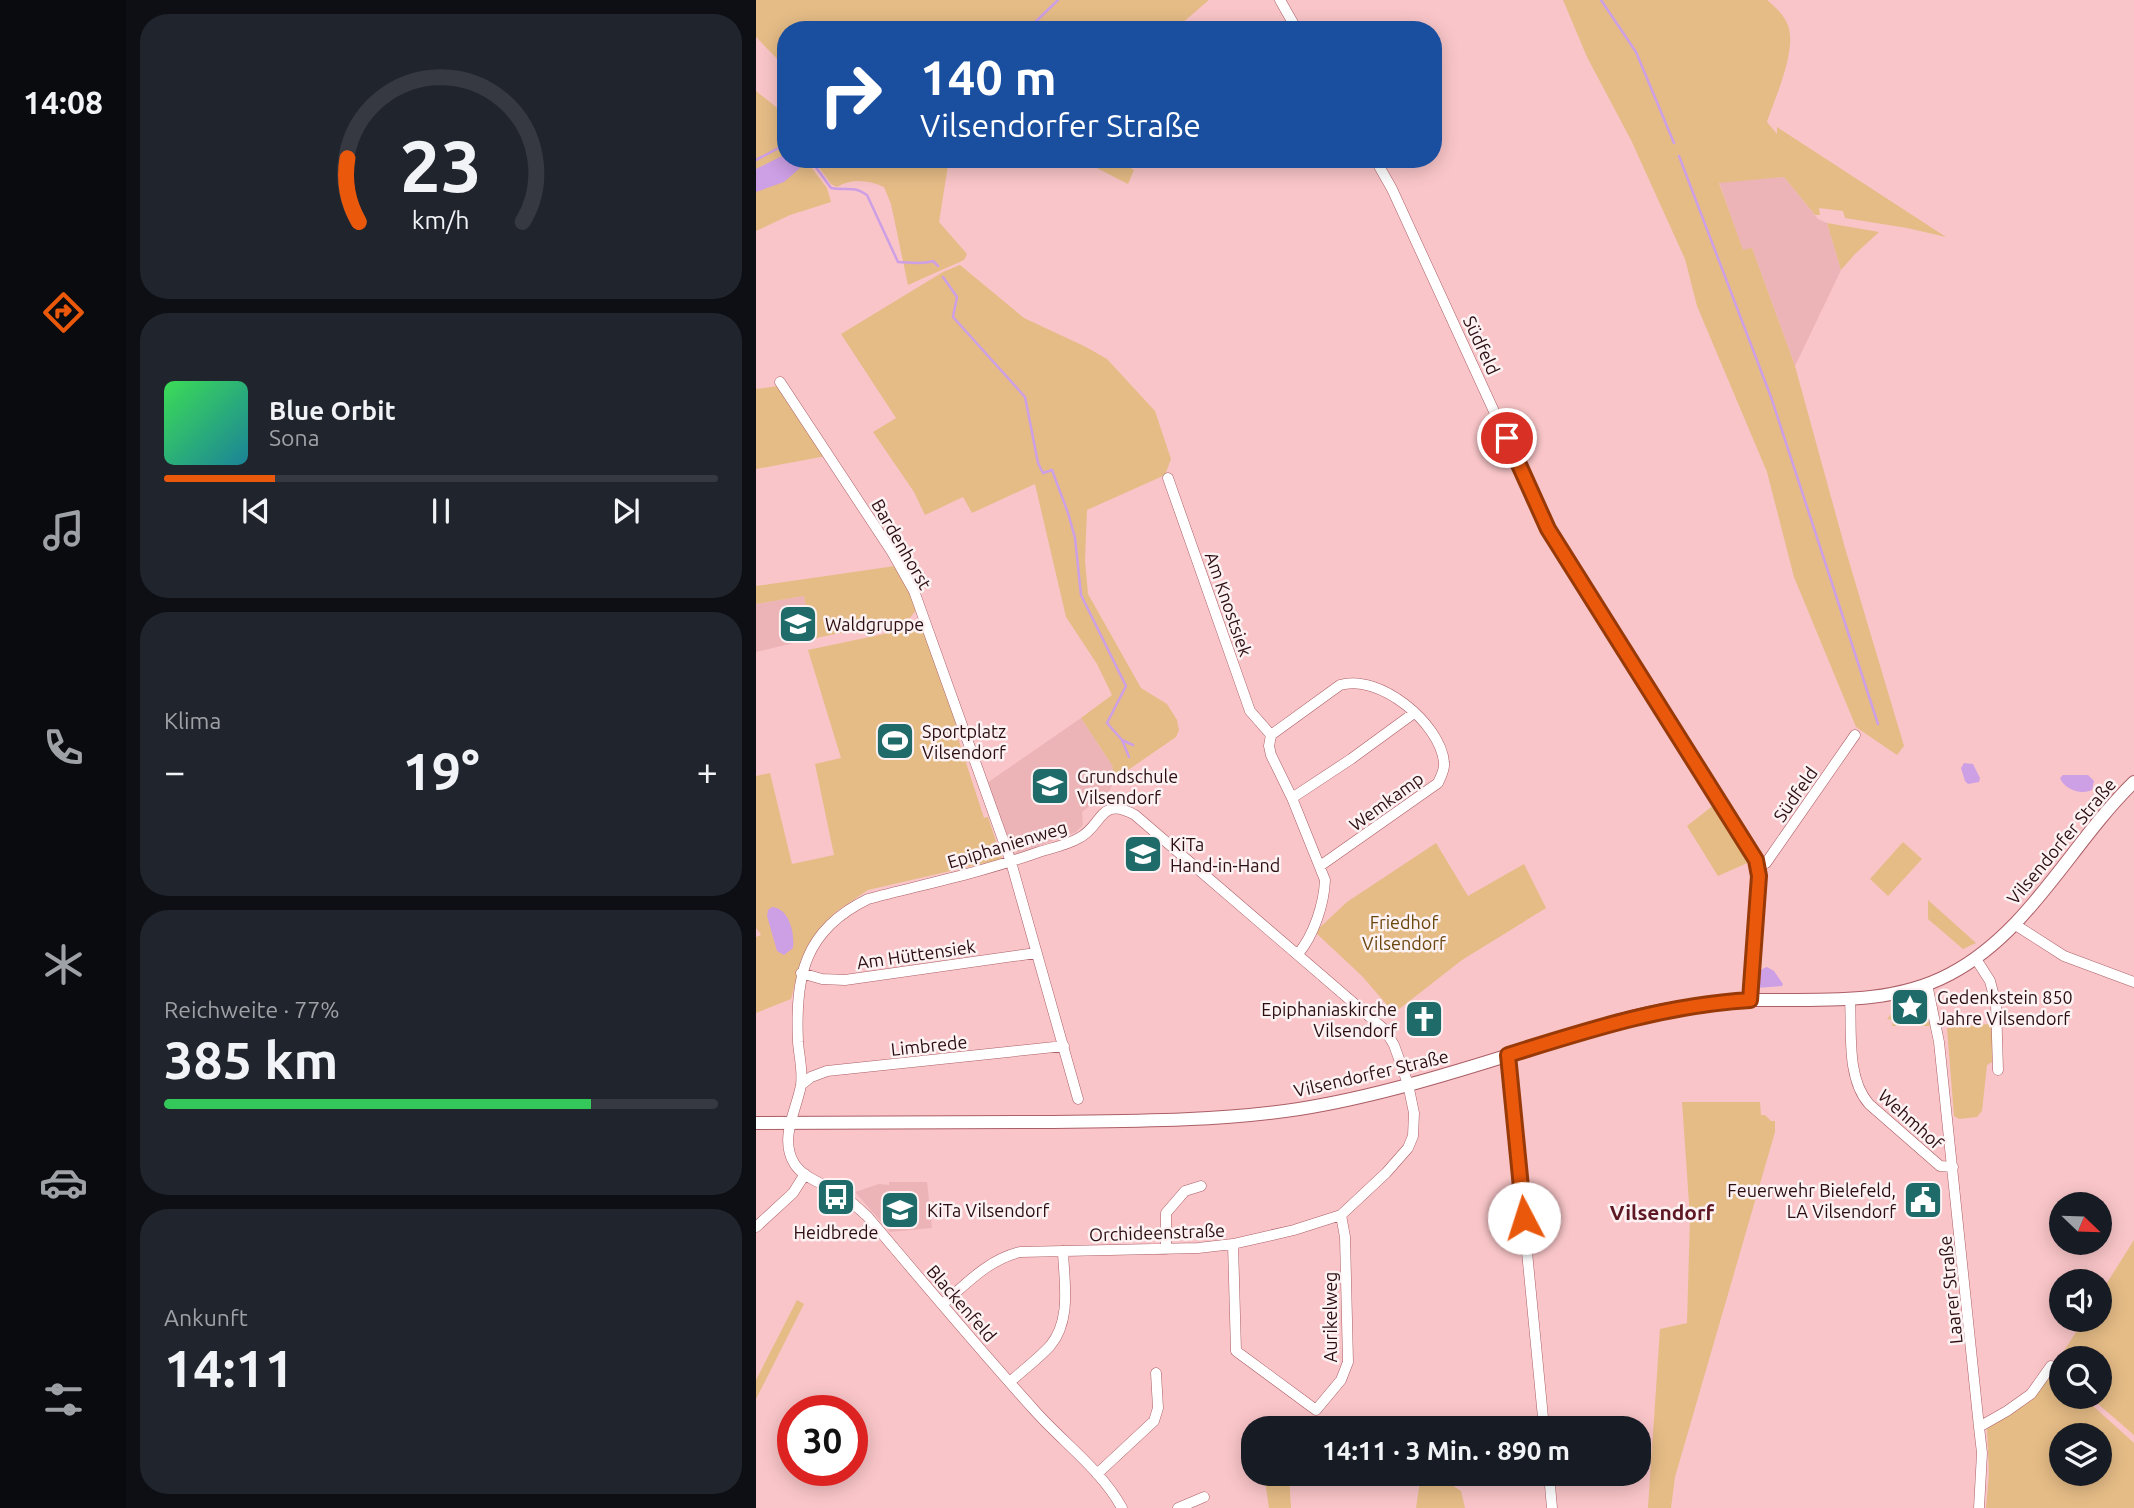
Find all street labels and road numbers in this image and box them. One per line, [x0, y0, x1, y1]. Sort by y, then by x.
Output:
street label: Südfeld [1460, 313, 1504, 377]
street label: Bardenhorst [868, 495, 936, 593]
street label: Am Knostsiek [1202, 549, 1256, 659]
street label: Südfeld [1769, 763, 1821, 825]
street label: Wemkamp [1345, 768, 1427, 834]
street label: Vilsendorfer Straße [2003, 774, 2119, 908]
street label: Epiphanienweg [945, 816, 1069, 872]
street label: Am Hüttensiek [855, 936, 977, 972]
street label: Limbrede [890, 1031, 968, 1059]
street label: Vilsendorfer Straße [1292, 1045, 1450, 1101]
street label: Wehmhof [1875, 1085, 1947, 1153]
street label: Orchideenstraße [1089, 1220, 1225, 1244]
street label: Laarer Straße [1934, 1235, 1966, 1345]
street label: Blackenfeld [923, 1261, 1001, 1345]
street label: Aurikelweg [1320, 1272, 1340, 1362]

